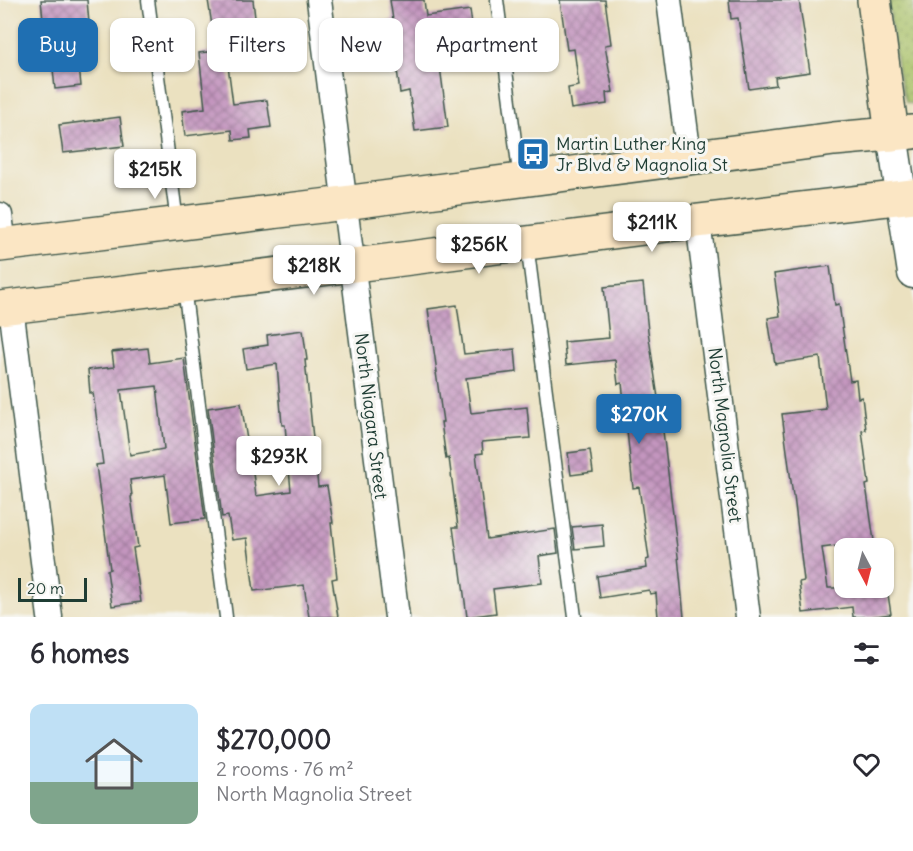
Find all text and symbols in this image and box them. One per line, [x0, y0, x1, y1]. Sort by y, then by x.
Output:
chip: Buy [18, 18, 98, 72]
chip: Rent [110, 18, 195, 72]
chip: Filters [207, 18, 307, 72]
chip: New [319, 18, 403, 72]
chip: Apartment [415, 18, 559, 72]
place label: Martin Luther King Jr Blvd & Magnolia St [556, 132, 728, 176]
bus stop icon: Martin Luther King Jr Blvd & Magnolia St [515, 136, 551, 172]
pin: $215K [113, 149, 197, 200]
text: $215K [128, 156, 182, 181]
pin: $211K [610, 202, 694, 253]
text: $211K [627, 209, 677, 234]
pin: $256K [437, 224, 521, 275]
text: $256K [450, 231, 508, 256]
pin: $218K [272, 245, 356, 296]
text: $218K [287, 252, 341, 277]
street label: North Niagara Street [350, 332, 393, 500]
street label: North Magnolia Street [703, 346, 748, 524]
pin: $270K [597, 394, 681, 445]
text: $270K [610, 401, 668, 426]
pin: $293K [237, 436, 321, 487]
text: $293K [250, 443, 308, 468]
north arrow [834, 538, 894, 598]
map controls [834, 538, 894, 598]
scale bar [18, 575, 87, 602]
text: 20 m [27, 578, 64, 598]
text: 6 homes [30, 637, 129, 670]
icon: filters [850, 637, 883, 670]
text: $270,000 [216, 723, 331, 756]
icon: home [78, 728, 150, 800]
icon: heart [850, 748, 883, 781]
text: 2 rooms · 76 m² [216, 756, 354, 781]
text: North Magnolia Street [216, 781, 412, 806]

